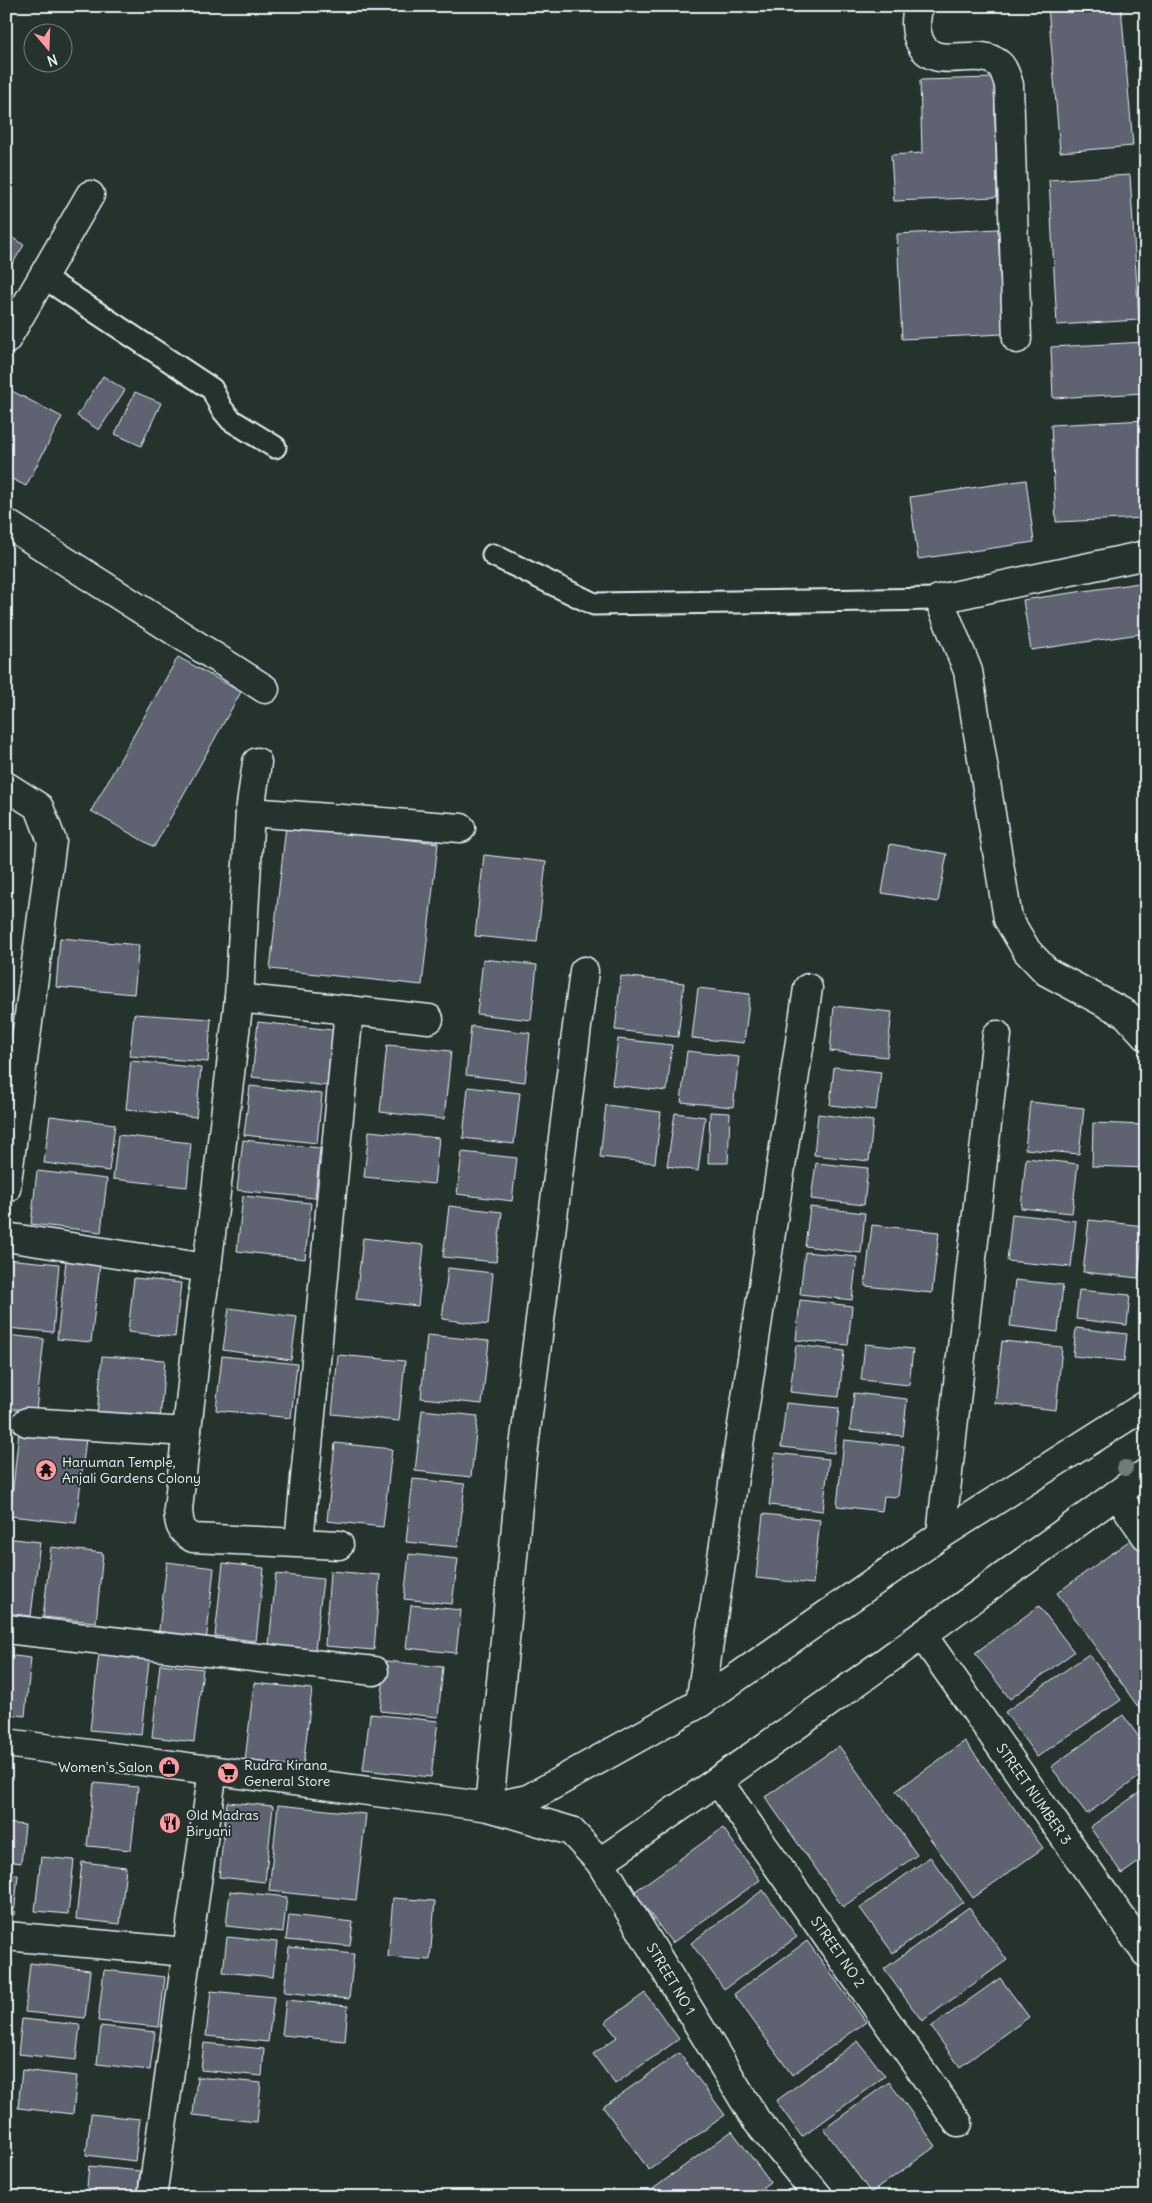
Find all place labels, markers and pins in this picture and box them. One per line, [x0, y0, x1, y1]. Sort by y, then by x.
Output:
place label: Hanuman Temple, Anjali Gardens Colony [62, 1453, 201, 1487]
temple icon: Hanuman Temple, Anjali Gardens Colony [34, 1458, 58, 1482]
shop icon: Women's Salon [157, 1755, 181, 1779]
place label: Rudra Kirana General Store [244, 1756, 330, 1790]
place label: Women's Salon [58, 1758, 153, 1776]
supermarket icon: Rudra Kirana General Store [216, 1761, 240, 1785]
place label: Old Madras Biryani [186, 1806, 259, 1840]
restaurant icon: Old Madras Biryani [158, 1811, 182, 1835]

